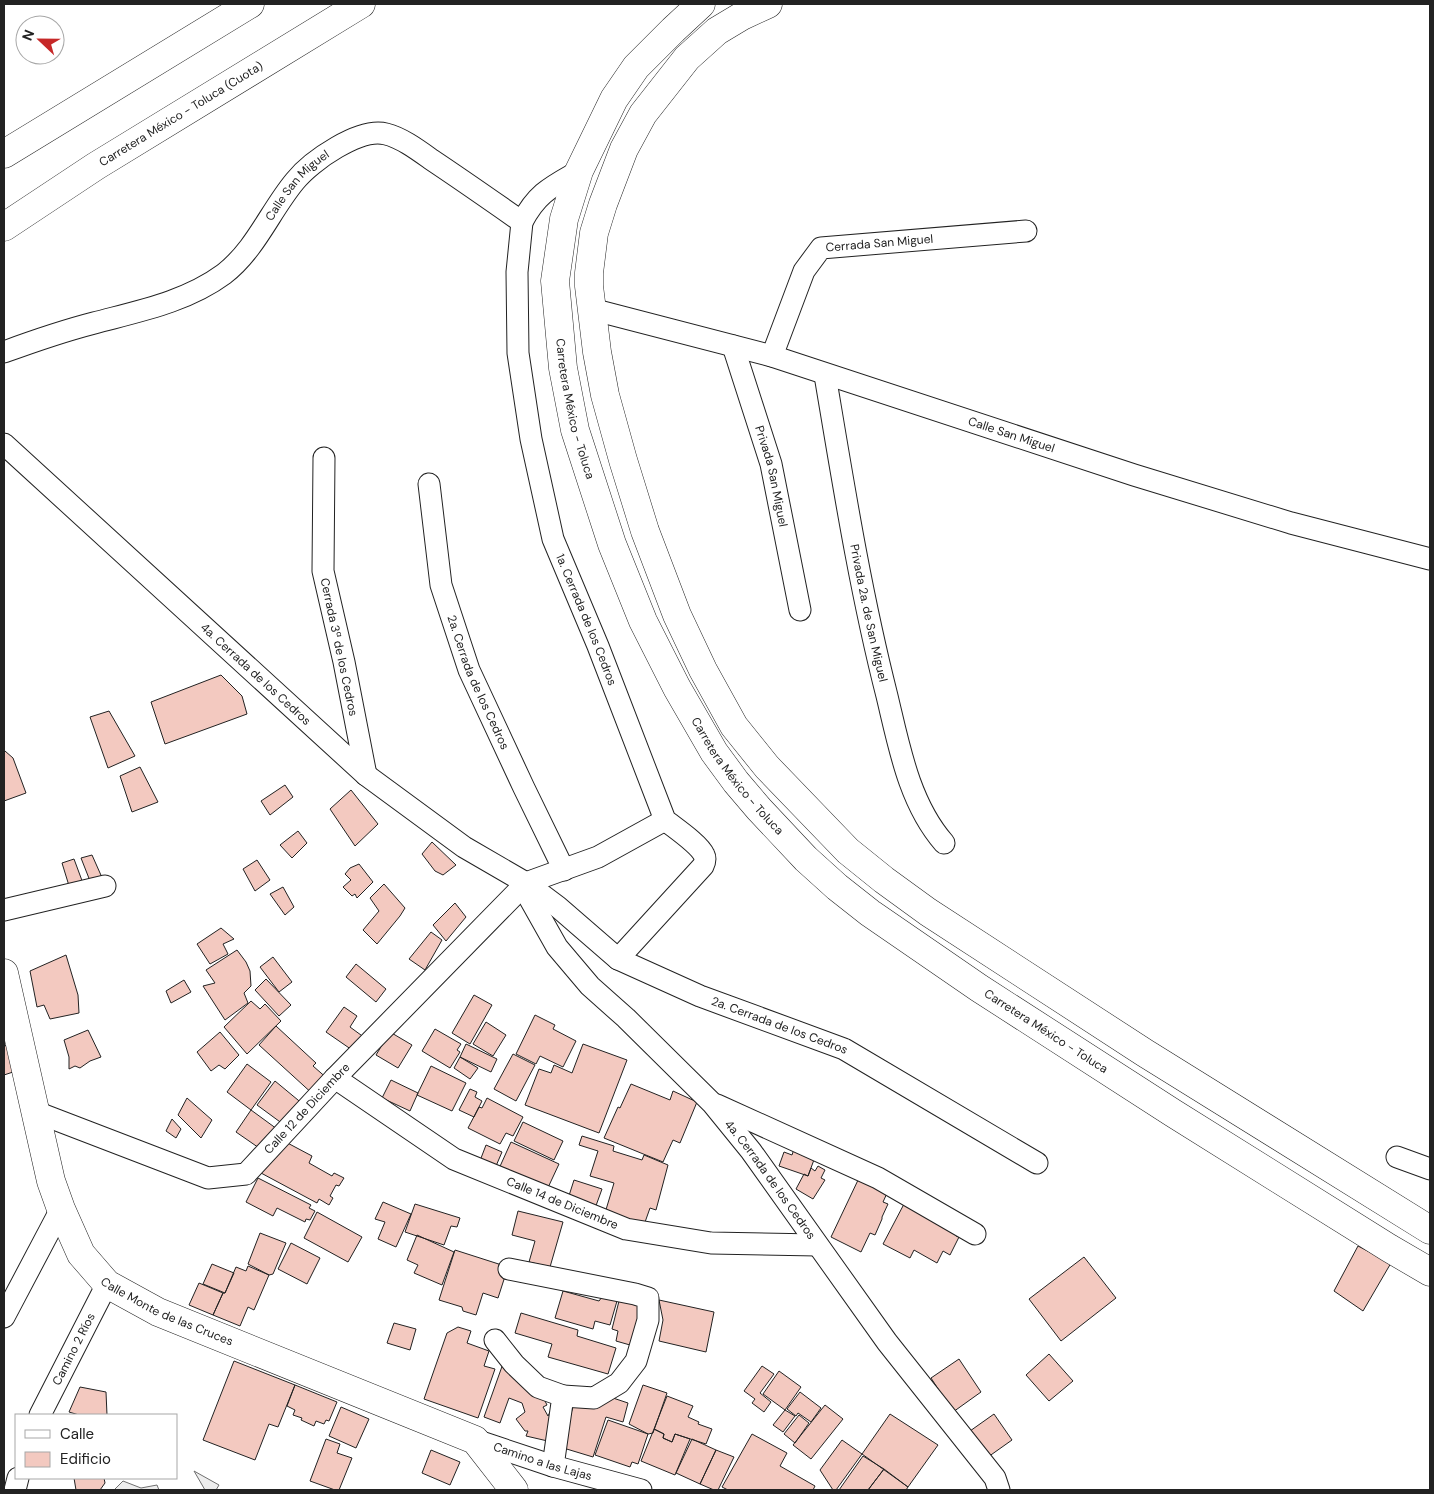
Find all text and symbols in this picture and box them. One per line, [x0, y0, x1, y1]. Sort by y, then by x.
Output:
north arrow [15, 15, 65, 65]
text: N [18, 27, 38, 43]
street label: Carretera México - Toluca (Cuota) [96, 58, 266, 170]
street label: Calle San Miguel [262, 146, 332, 224]
street label: Cerrada San Miguel [825, 231, 934, 256]
street label: Carretera México - Toluca [552, 338, 598, 481]
street label: Calle San Miguel [966, 413, 1057, 456]
street label: Privada San Miguel [751, 424, 791, 528]
street label: Privada 2a. de San Miguel [846, 543, 891, 684]
street label: 1a. Cerrada de los Cedros [552, 551, 620, 688]
street label: Cerrada 3ª de los Cedros [317, 576, 361, 718]
street label: 2a. Cerrada de los Cedros [443, 613, 513, 752]
street label: 4a. Cerrada de los Cedros [197, 619, 314, 729]
street label: Carretera México - Toluca [688, 714, 787, 838]
street label: Carretera México - Toluca [981, 985, 1111, 1077]
street label: 2a. Cerrada de los Cedros [709, 993, 851, 1058]
street label: Calle 12 de Diciembre [261, 1059, 354, 1157]
street label: 4a. Cerrada de los Cedros [721, 1117, 819, 1243]
street label: Calle 14 de Diciembre [504, 1173, 621, 1233]
street label: Calle Monte de las Cruces [97, 1274, 236, 1350]
street label: Camino 2 Ríos [49, 1310, 99, 1388]
legend [15, 1414, 178, 1479]
text: Calle [60, 1424, 94, 1444]
street label: Camino a las Lajas [491, 1439, 594, 1484]
text: Edificio [60, 1449, 111, 1469]

